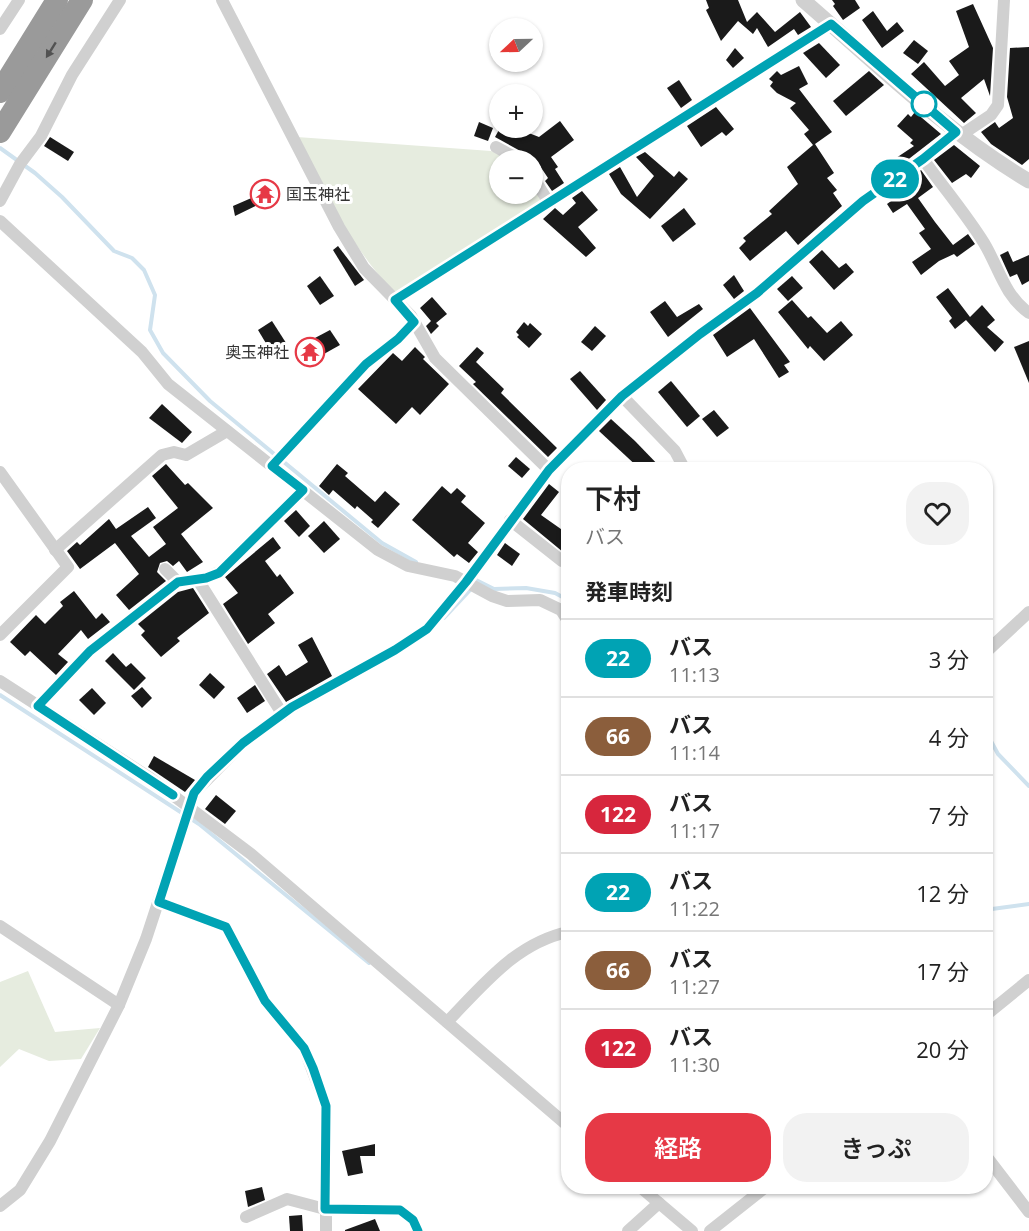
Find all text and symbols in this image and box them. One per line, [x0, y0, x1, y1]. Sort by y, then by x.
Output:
north arrow [489, 18, 543, 72]
map controls [489, 18, 543, 204]
one-way arrow [46, 42, 57, 58]
button: + [489, 84, 543, 138]
unlabelled marker [911, 91, 937, 117]
button: − [489, 150, 543, 204]
line badge: 22 [868, 160, 922, 198]
text: 22 [883, 165, 907, 193]
temple icon: 国玉神社 [249, 178, 281, 210]
place label: 国玉神社 [286, 183, 350, 205]
temple icon: 奥玉神社 [294, 336, 326, 368]
place label: 奥玉神社 [225, 341, 289, 363]
text: 下村 [585, 479, 641, 517]
button: heart [906, 482, 969, 545]
text: バス [585, 523, 625, 550]
text: 発車時刻 [585, 576, 673, 606]
text: バス [669, 631, 713, 661]
text: 22 [606, 644, 630, 672]
text: 3 分 [929, 644, 969, 674]
text: 11:13 [669, 661, 720, 688]
text: バス [669, 709, 713, 739]
text: 66 [606, 722, 630, 750]
text: 4 分 [929, 722, 969, 752]
text: 11:14 [669, 739, 720, 766]
text: バス [669, 787, 713, 817]
text: 122 [600, 800, 636, 828]
text: 7 分 [929, 800, 969, 830]
text: 11:17 [669, 817, 720, 844]
text: バス [669, 865, 713, 895]
text: 22 [606, 878, 630, 906]
text: 12 分 [916, 878, 969, 908]
text: 11:22 [669, 895, 720, 922]
text: バス [669, 943, 713, 973]
text: 66 [606, 956, 630, 984]
text: 17 分 [916, 956, 969, 986]
text: 11:27 [669, 973, 720, 1000]
text: バス [669, 1021, 713, 1051]
text: 122 [600, 1034, 636, 1062]
text: 20 分 [916, 1034, 969, 1064]
text: 11:30 [669, 1051, 720, 1078]
button: 経路 [585, 1113, 771, 1182]
button: きっぷ [783, 1113, 969, 1182]

